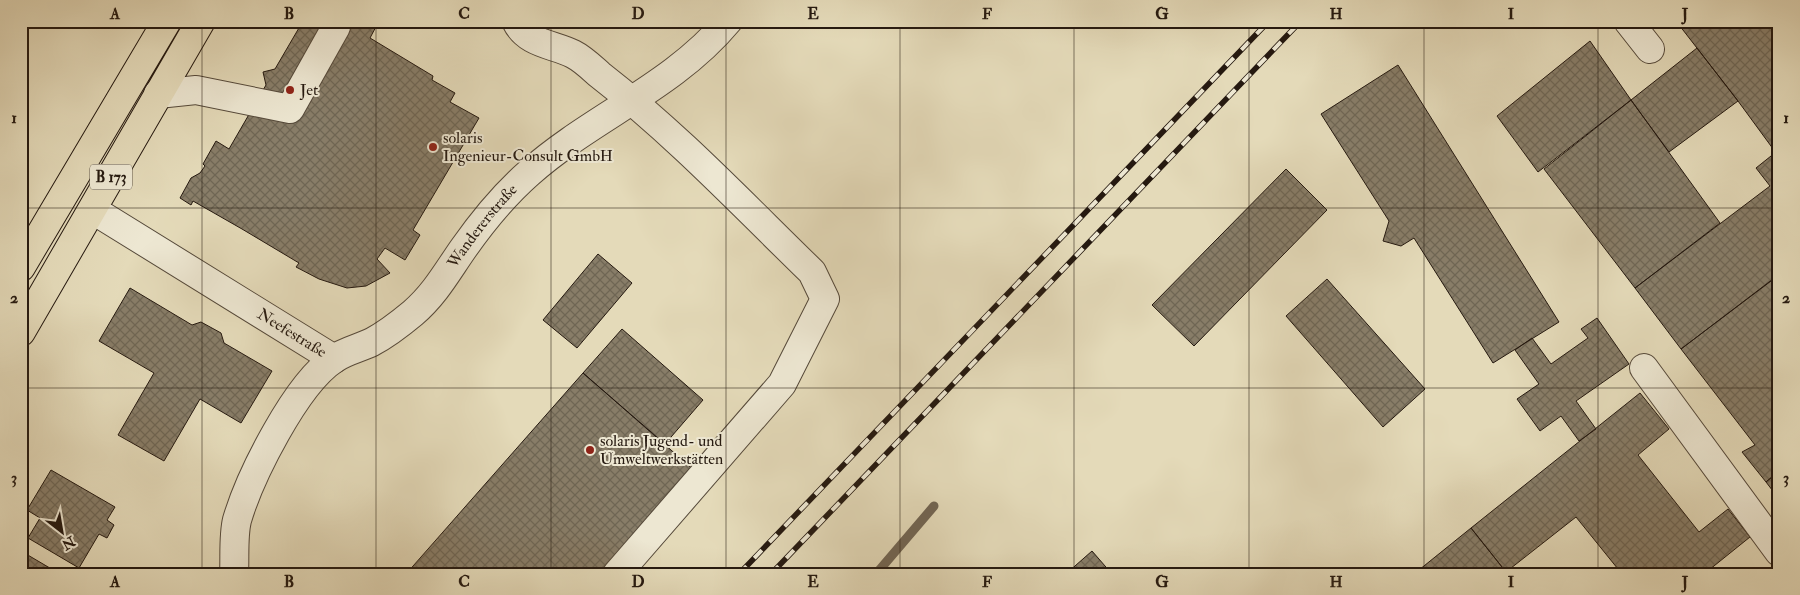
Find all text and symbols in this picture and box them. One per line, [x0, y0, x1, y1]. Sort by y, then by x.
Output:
text: A [109, 4, 121, 24]
text: B [284, 4, 294, 24]
text: C [458, 4, 470, 24]
text: D [631, 4, 645, 24]
text: E [807, 4, 819, 24]
text: F [982, 4, 992, 24]
text: G [1155, 4, 1169, 24]
text: H [1329, 4, 1343, 24]
text: I [1508, 4, 1515, 24]
text: J [1681, 4, 1689, 25]
place label: Jet [299, 80, 318, 101]
marker: Jet [284, 84, 296, 96]
text: 1 [11, 108, 17, 128]
text: 1 [1783, 108, 1789, 128]
place label: solaris Ingenieur-Consult GmbH [443, 128, 613, 166]
marker: solaris Ingenieur-Consult GmbH [427, 141, 439, 153]
road number: B 173 [90, 164, 132, 190]
street label: Wandererstraße [442, 180, 522, 273]
text: 2 [10, 288, 18, 308]
text: 2 [1782, 288, 1790, 308]
street label: Neefestraße [254, 304, 331, 362]
place label: solaris Jugend- und Umweltwerkstätten [600, 431, 723, 469]
marker: solaris Jugend- und Umweltwerkstätten [584, 444, 596, 456]
text: 3 [11, 468, 17, 488]
text: 3 [1783, 468, 1789, 488]
north arrow [38, 508, 88, 558]
text: N [58, 532, 79, 553]
text: A [109, 572, 121, 592]
text: B [284, 572, 294, 592]
text: C [458, 572, 470, 592]
text: D [631, 572, 645, 592]
text: E [807, 572, 819, 592]
text: F [982, 572, 992, 592]
text: G [1155, 572, 1169, 592]
text: H [1329, 572, 1343, 592]
text: I [1508, 572, 1515, 592]
text: J [1681, 572, 1689, 593]

